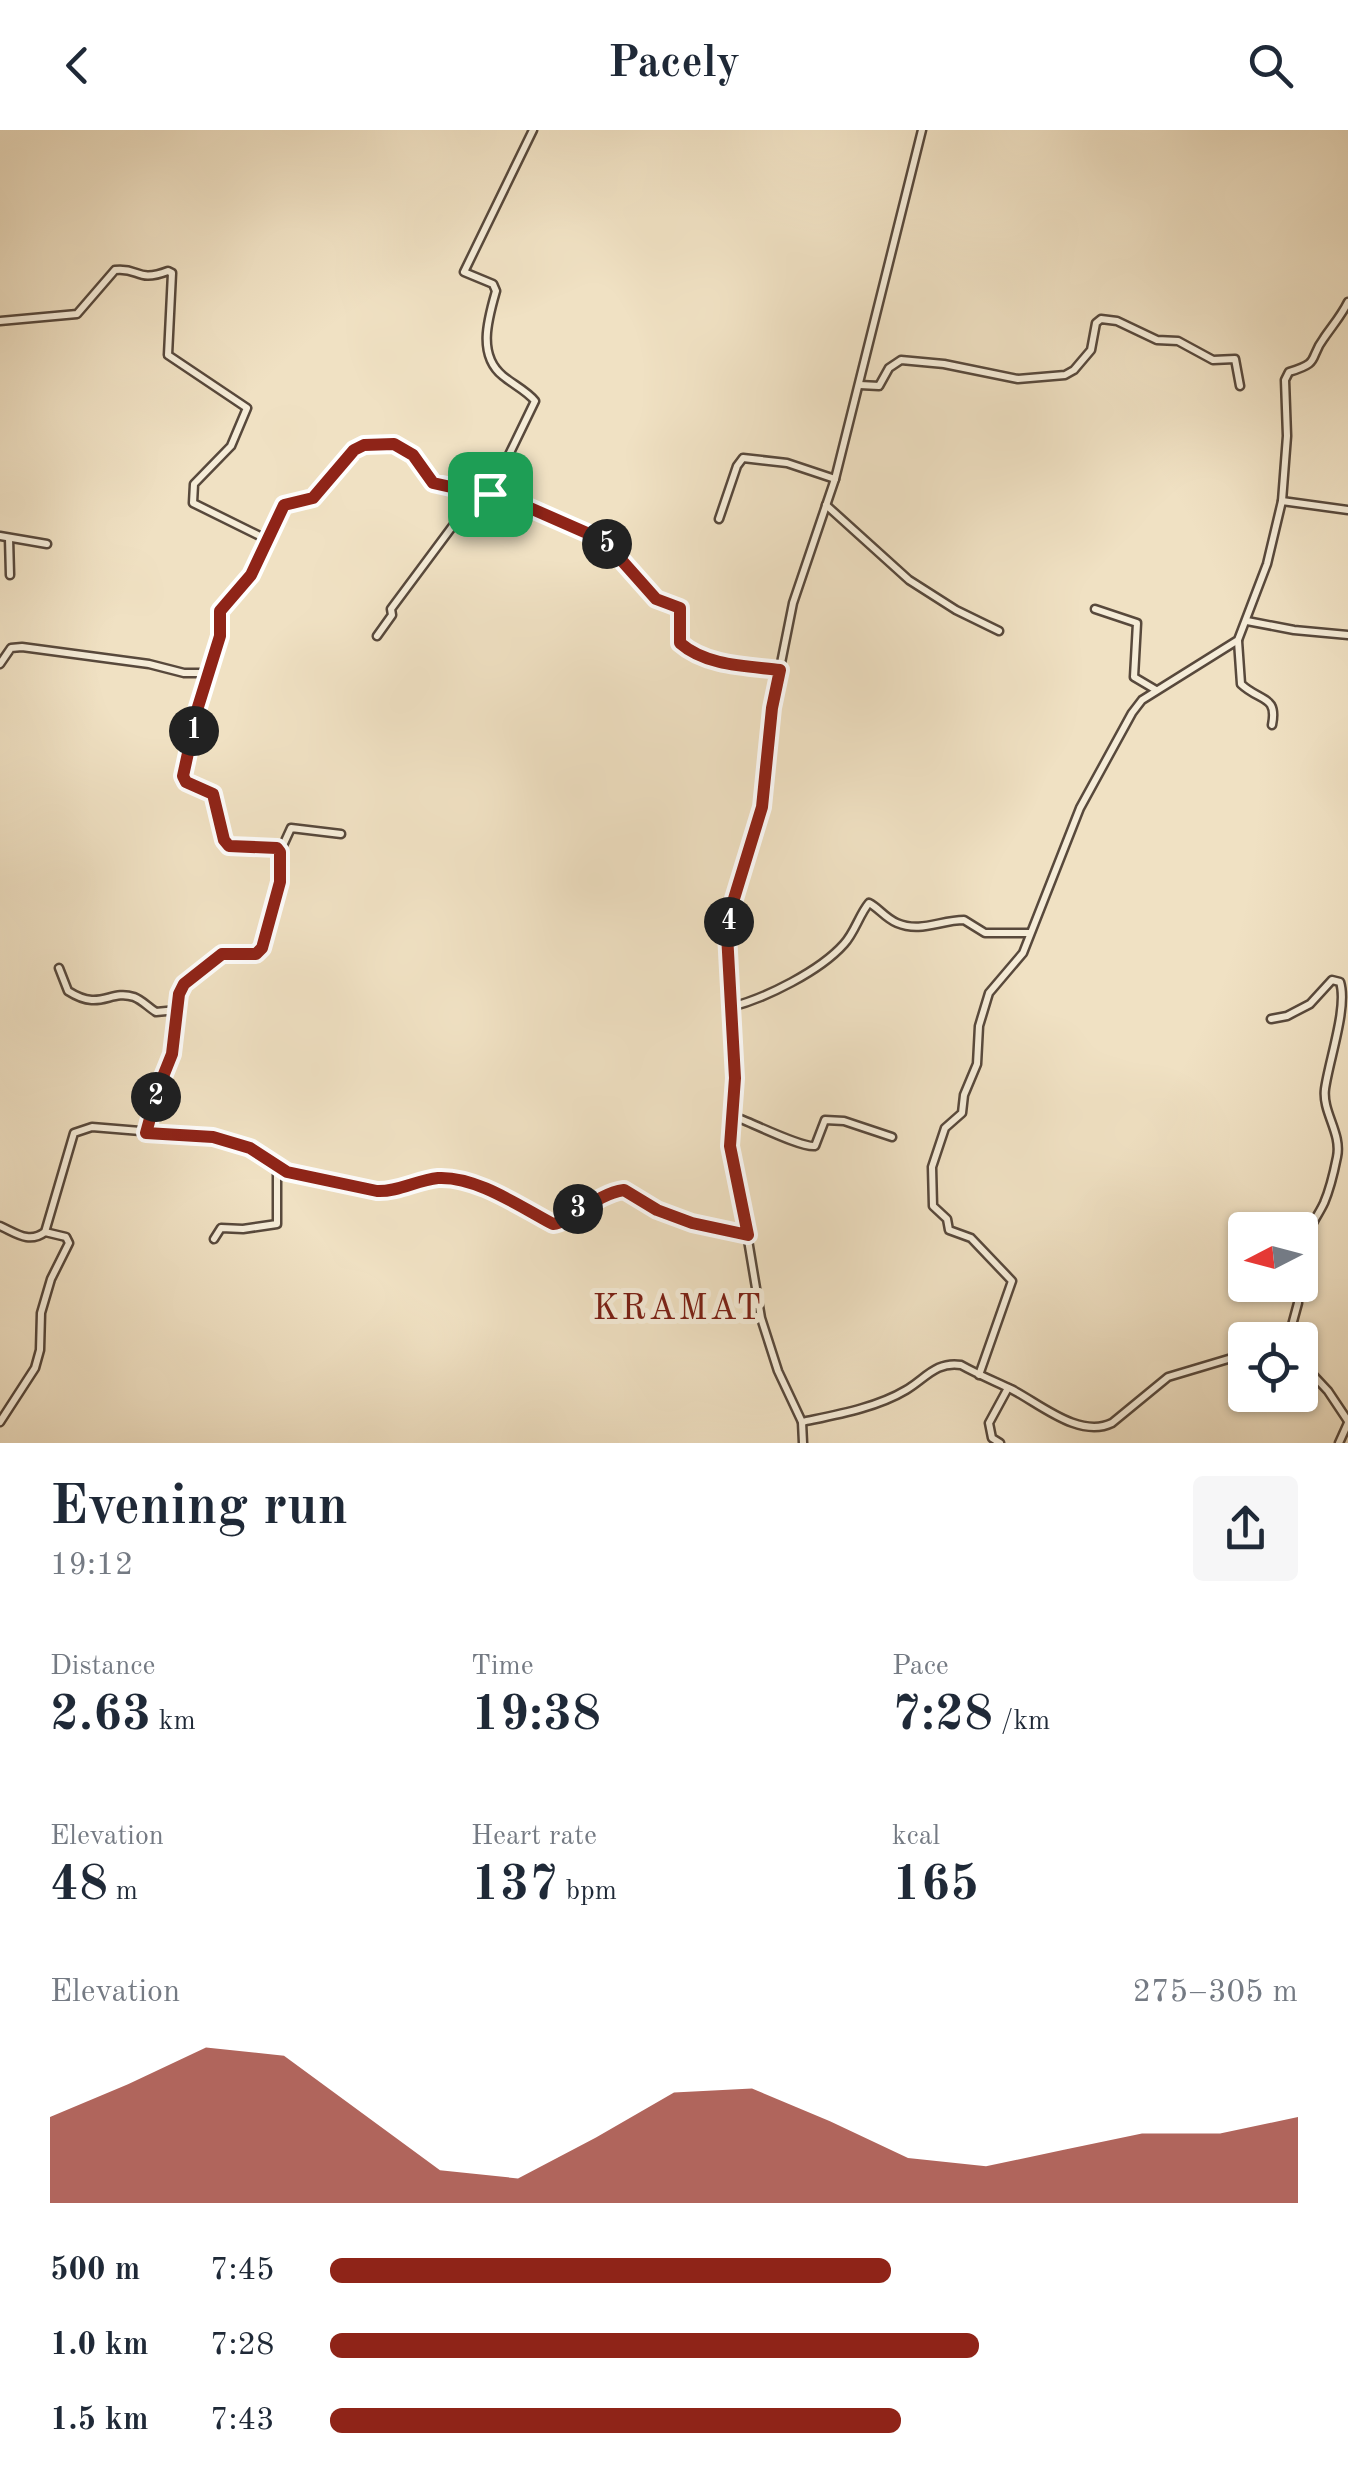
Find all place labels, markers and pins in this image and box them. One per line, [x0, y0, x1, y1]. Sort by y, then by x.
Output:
pin [448, 452, 533, 537]
pin: 5 [582, 519, 632, 569]
pin: 1 [169, 706, 219, 756]
pin: 4 [704, 897, 754, 947]
pin: 2 [131, 1072, 181, 1122]
pin: 3 [553, 1184, 603, 1234]

